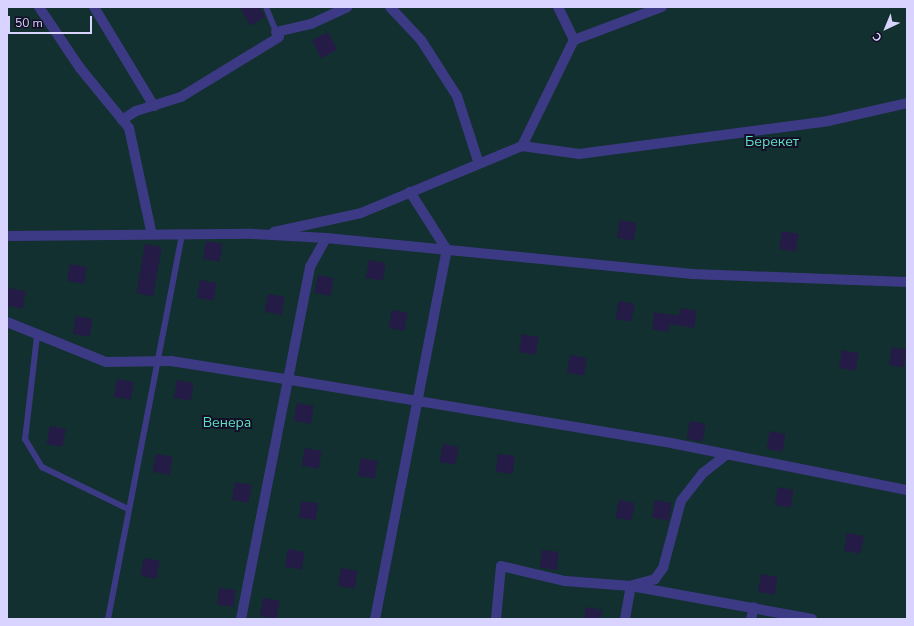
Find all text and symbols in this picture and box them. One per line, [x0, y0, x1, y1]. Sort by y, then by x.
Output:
scale bar [10, 8, 94, 34]
north arrow [866, 8, 906, 48]
text: 50 m [15, 15, 43, 31]
text: С [869, 29, 885, 45]
park label: Берекет [745, 134, 799, 150]
park label: Венера [203, 415, 251, 431]

